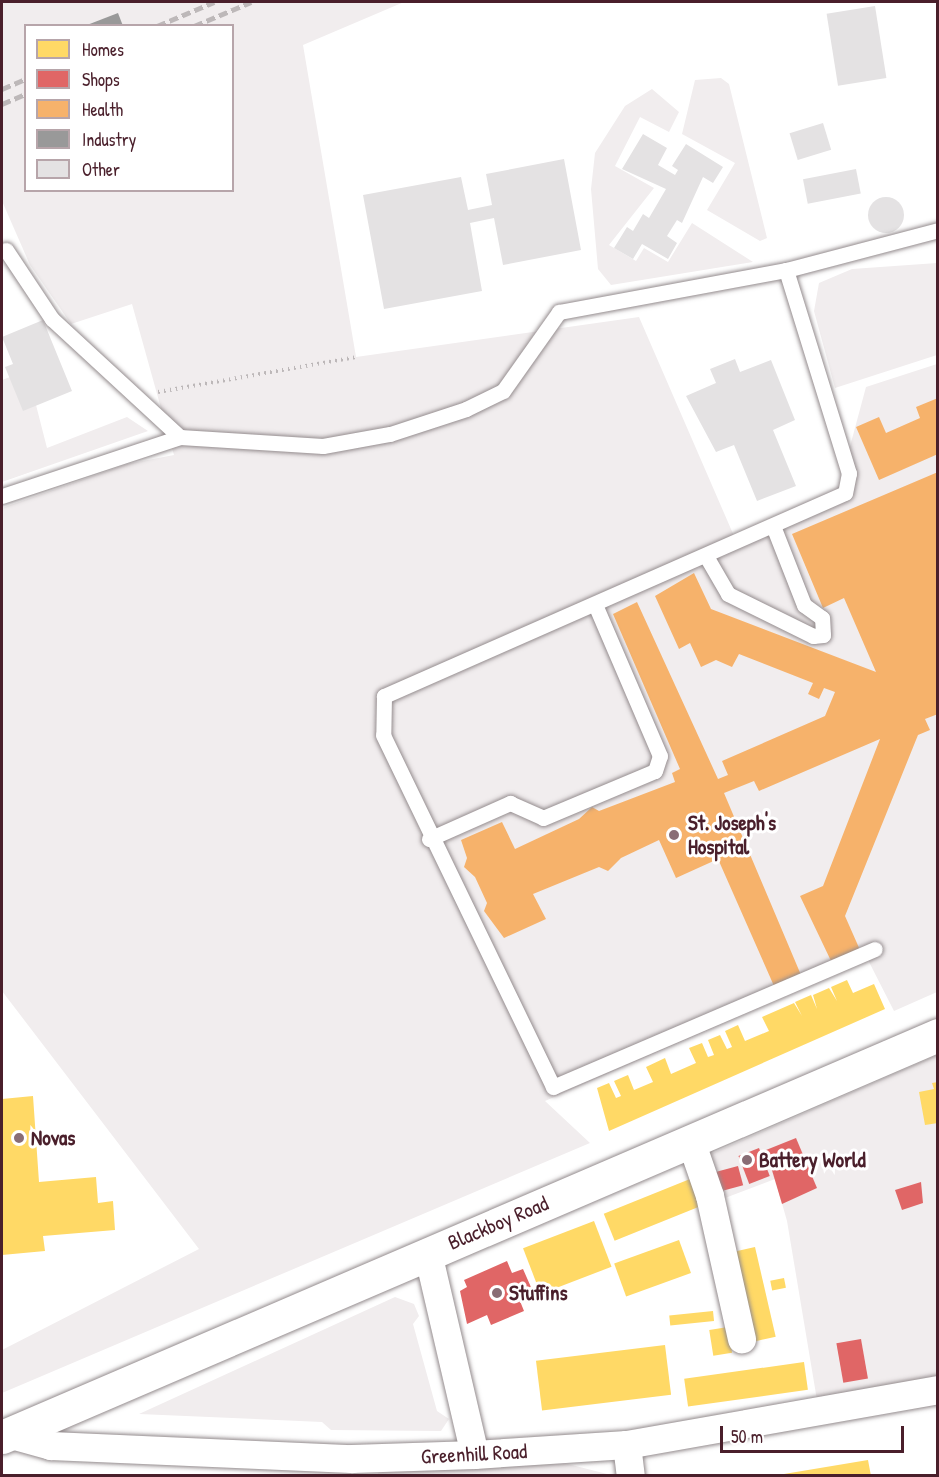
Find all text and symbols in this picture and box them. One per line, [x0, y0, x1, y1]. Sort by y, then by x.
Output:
legend [24, 24, 234, 192]
text: Homes [82, 37, 124, 62]
text: Shops [82, 67, 120, 92]
text: Health [82, 97, 123, 122]
text: Industry [82, 127, 136, 152]
text: Other [82, 157, 120, 182]
place label: St. Joseph's Hospital [688, 810, 776, 860]
marker: St. Joseph's Hospital [665, 826, 683, 844]
place label: Novas [31, 1125, 75, 1151]
marker: Novas [12, 1131, 26, 1145]
place label: Battery World [759, 1147, 866, 1173]
marker: Battery World [740, 1153, 754, 1167]
street label: Blackboy Road [444, 1191, 552, 1255]
place label: Stuffins [509, 1280, 568, 1306]
marker: Stuffins [490, 1286, 504, 1300]
scale bar [723, 1414, 908, 1452]
text: 50 m [731, 1424, 763, 1449]
street label: Greenhill Road [420, 1439, 528, 1469]

